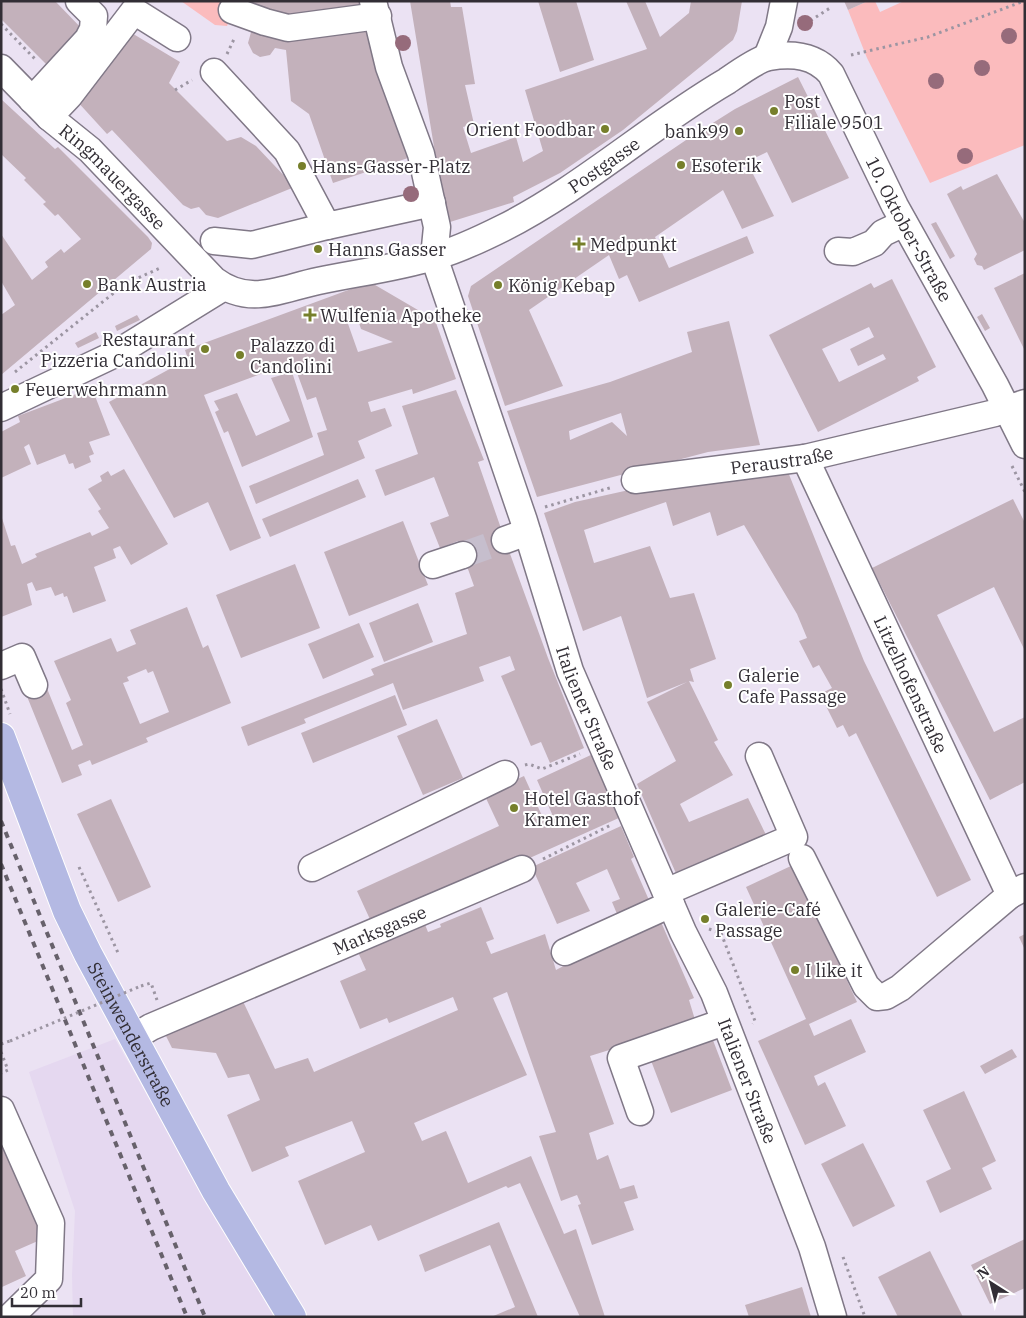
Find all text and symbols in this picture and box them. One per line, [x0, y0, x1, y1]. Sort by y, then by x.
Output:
place label: Post Filiale 9501 [784, 90, 884, 134]
marker: Post Filiale 9501 [768, 105, 780, 117]
street label: Ringmauergasse [55, 118, 171, 234]
place label: Orient Foodbar [466, 118, 595, 141]
place label: bank99 [665, 120, 729, 143]
marker: Orient Foodbar [599, 123, 611, 135]
marker: bank99 [733, 125, 745, 137]
street label: Postgasse [563, 132, 644, 198]
street label: 10. Oktober-Straße [861, 153, 958, 306]
place label: Esoterik [691, 154, 762, 177]
place label: Hans-Gasser-Platz [312, 155, 470, 178]
marker: Esoterik [675, 159, 687, 171]
marker: Hans-Gasser-Platz [296, 160, 308, 172]
place label: Medpunkt [590, 233, 677, 256]
marker: Medpunkt [572, 237, 586, 251]
place label: Hanns Gasser [328, 238, 446, 261]
marker: Hanns Gasser [312, 243, 324, 255]
place label: Bank Austria [97, 273, 207, 296]
place label: König Kebap [508, 274, 615, 297]
marker: Bank Austria [81, 278, 93, 290]
marker: König Kebap [492, 279, 504, 291]
place label: Wulfenia Apotheke [320, 304, 481, 327]
marker: Wulfenia Apotheke [304, 309, 316, 321]
place label: Restaurant Pizzeria Candolini [41, 328, 195, 372]
place label: Palazzo di Candolini [250, 334, 335, 378]
marker: Restaurant Pizzeria Candolini [199, 343, 211, 355]
marker: Palazzo di Candolini [234, 349, 246, 361]
place label: Feuerwehrmann [25, 378, 167, 401]
marker: Feuerwehrmann [9, 383, 21, 395]
street label: Peraustraße [729, 440, 835, 479]
street label: Litzelhofenstraße [869, 612, 953, 757]
street label: Italiener Straße [552, 643, 623, 774]
place label: Galerie Cafe Passage [738, 664, 846, 708]
marker: Galerie Cafe Passage [722, 679, 734, 691]
place label: Hotel Gasthof Kramer [524, 787, 641, 831]
marker: Hotel Gasthof Kramer [508, 802, 520, 814]
place label: Galerie-Café Passage [715, 898, 821, 942]
street label: Marksgasse [329, 900, 430, 960]
marker: Galerie-Café Passage [699, 913, 711, 925]
street label: Steinwenderstraße [83, 958, 180, 1111]
place label: I like it [805, 959, 863, 982]
marker: I like it [789, 964, 801, 976]
street label: Italiener Straße [713, 1015, 782, 1147]
north arrow [966, 1258, 1016, 1308]
text: N [974, 1262, 993, 1283]
scale bar [12, 1276, 81, 1308]
text: 20 m [20, 1283, 56, 1302]

